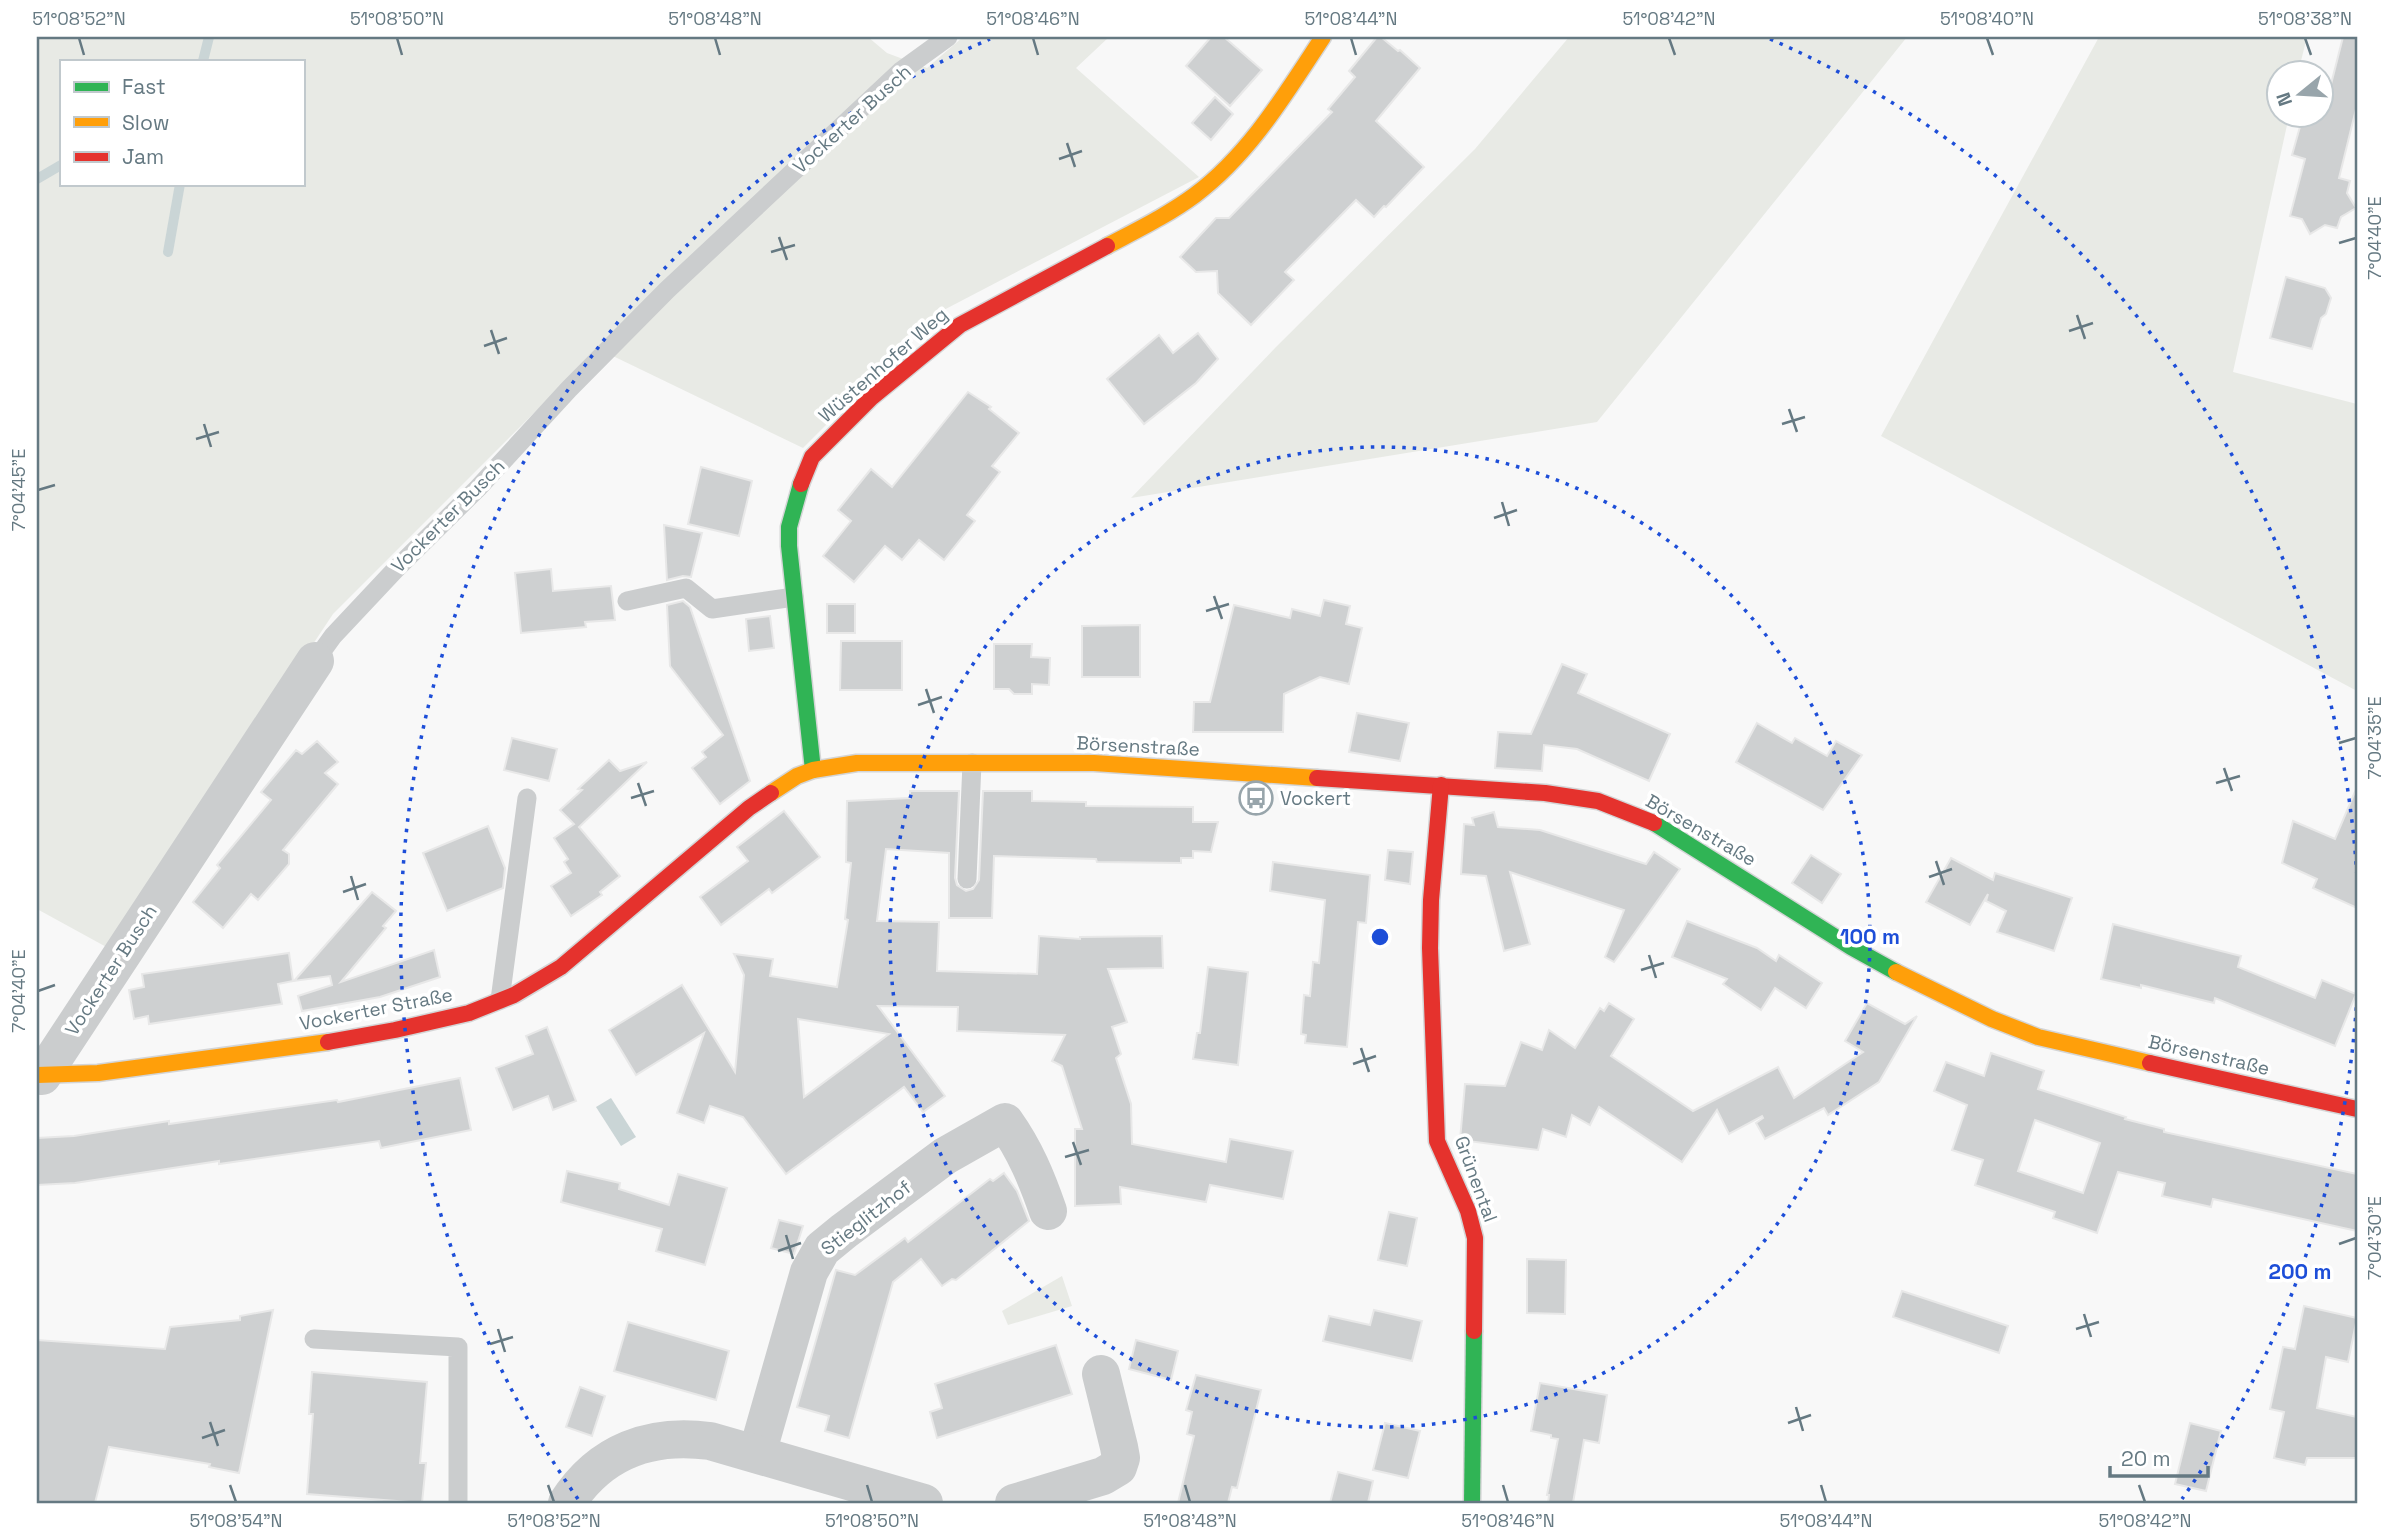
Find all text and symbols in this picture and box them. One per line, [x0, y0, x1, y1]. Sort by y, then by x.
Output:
text: 51°08'52"N [32, 7, 126, 30]
text: 51°08'50"N [350, 7, 444, 30]
text: 51°08'48"N [668, 7, 762, 30]
text: 51°08'46"N [986, 7, 1080, 30]
text: 51°08'44"N [1305, 7, 1397, 30]
text: 51°08'42"N [1622, 7, 1716, 30]
text: 51°08'40"N [1940, 7, 2034, 30]
text: 51°08'38"N [2258, 7, 2352, 30]
street label: Vockerter Busch [787, 59, 917, 179]
legend [60, 60, 304, 186]
north arrow [2264, 60, 2334, 130]
text: Fast [122, 73, 166, 100]
text: N [2270, 89, 2298, 109]
text: Slow [122, 109, 170, 136]
text: Jam [122, 143, 164, 170]
text: 7°04'40"E [2363, 196, 2386, 280]
street label: Wüstenhofer Weg [813, 302, 953, 428]
text: 7°04'45"E [7, 449, 30, 531]
street label: Vockerter Busch [386, 454, 510, 578]
text: 7°04'35"E [2363, 696, 2386, 780]
street label: Börsenstraße [1076, 730, 1200, 762]
bus stop icon: Vockert [1237, 779, 1275, 817]
place label: Vockert [1280, 786, 1351, 811]
street label: Börsenstraße [1641, 788, 1761, 872]
street label: Vockerter Busch [59, 900, 163, 1040]
text: 100 m [1840, 923, 1900, 950]
centre of rings [1368, 925, 1392, 949]
text: 7°04'40"E [7, 949, 30, 1033]
street label: Vockerter Straße [297, 982, 455, 1036]
street label: Börsenstraße [2146, 1029, 2272, 1081]
street label: Grünental [1449, 1132, 1503, 1226]
street label: Stieglitzhof [816, 1175, 916, 1261]
text: 7°04'30"E [2363, 1196, 2386, 1280]
text: 200 m [2269, 1258, 2331, 1285]
scale bar [2110, 1435, 2208, 1479]
text: 20 m [2121, 1445, 2171, 1472]
text: 51°08'54"N [189, 1509, 283, 1532]
text: 51°08'52"N [507, 1509, 601, 1532]
text: 51°08'50"N [825, 1509, 919, 1532]
text: 51°08'48"N [1143, 1509, 1237, 1532]
text: 51°08'46"N [1461, 1509, 1555, 1532]
text: 51°08'44"N [1780, 1509, 1872, 1532]
text: 51°08'42"N [2098, 1509, 2192, 1532]

